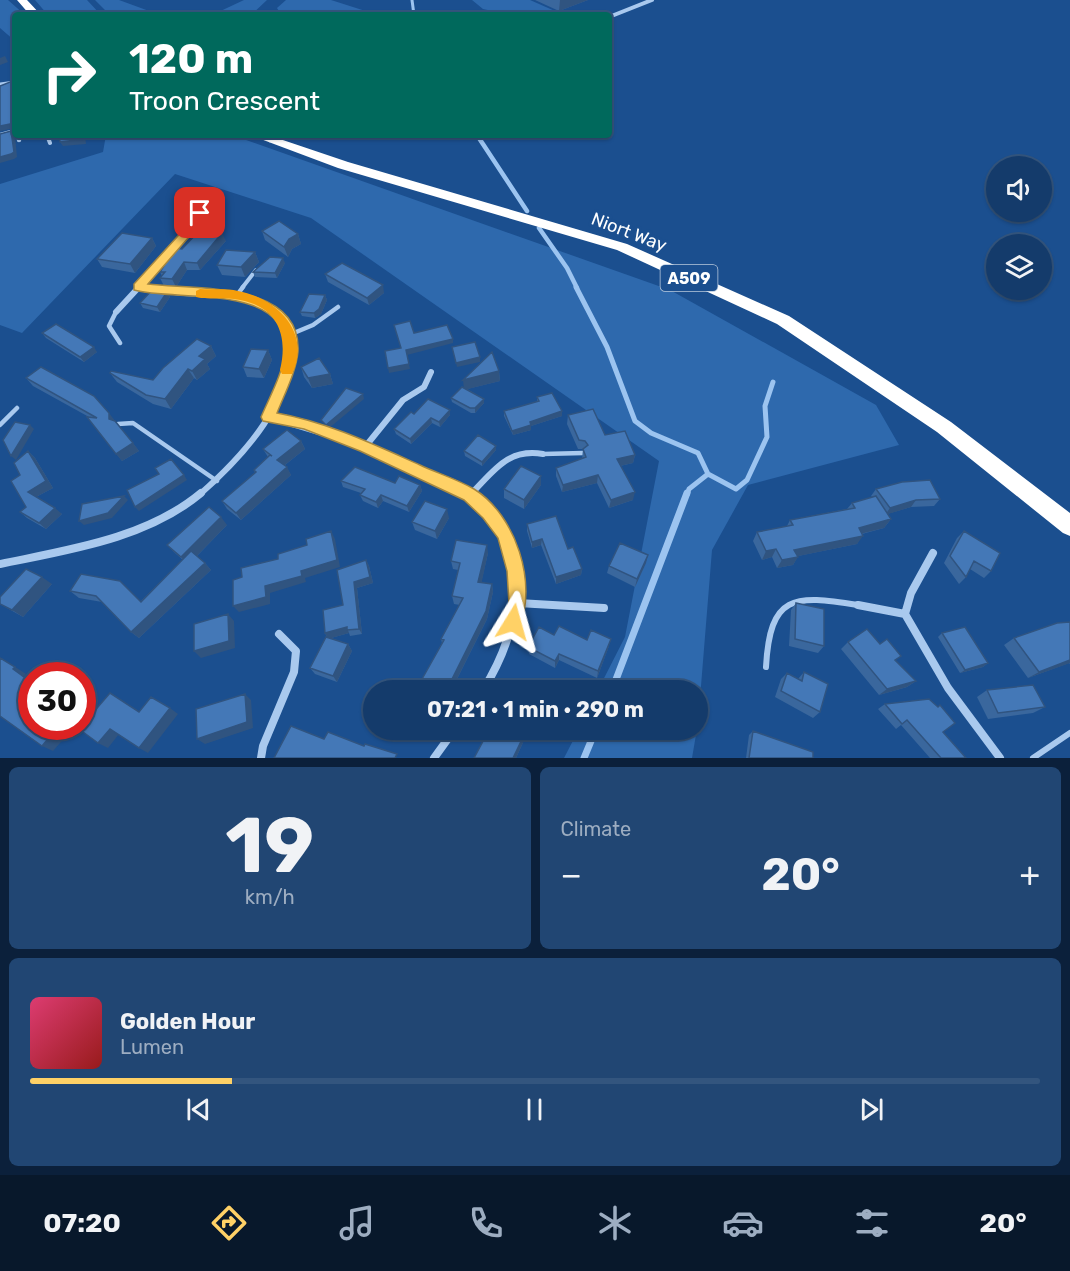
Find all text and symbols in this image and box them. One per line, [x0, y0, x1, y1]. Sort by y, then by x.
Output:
text: 120 m [129, 34, 253, 84]
icon: right [30, 36, 108, 114]
text: Troon Crescent [129, 85, 320, 117]
map controls [986, 156, 1052, 300]
button: sound [986, 156, 1052, 222]
pin [174, 187, 225, 238]
icon: arrive [183, 196, 216, 229]
street label: Niort Way [588, 208, 670, 256]
button: layers [986, 234, 1052, 300]
road number: A509 [660, 265, 718, 291]
position arrow [481, 590, 545, 654]
speed limit sign: 30 [18, 662, 96, 740]
text: 07:21 · 1 min · 290 m [427, 696, 644, 723]
text: 19 [225, 799, 314, 892]
text: Climate [561, 817, 631, 841]
text: 20° [762, 848, 840, 901]
text: − [561, 855, 582, 894]
text: + [1019, 855, 1040, 894]
text: km/h [245, 885, 295, 909]
text: Golden Hour [120, 1008, 255, 1035]
text: Lumen [120, 1035, 184, 1059]
icon: previous [182, 1093, 215, 1126]
icon: pause [518, 1093, 551, 1126]
icon: next [855, 1093, 888, 1126]
icon: directions [208, 1202, 250, 1244]
icon: music [336, 1202, 378, 1244]
icon: phone [465, 1202, 507, 1244]
icon: climate [594, 1202, 636, 1244]
icon: car [722, 1202, 764, 1244]
icon: filters [851, 1202, 893, 1244]
text: 07:20 [43, 1207, 121, 1239]
text: 20° [980, 1207, 1027, 1239]

